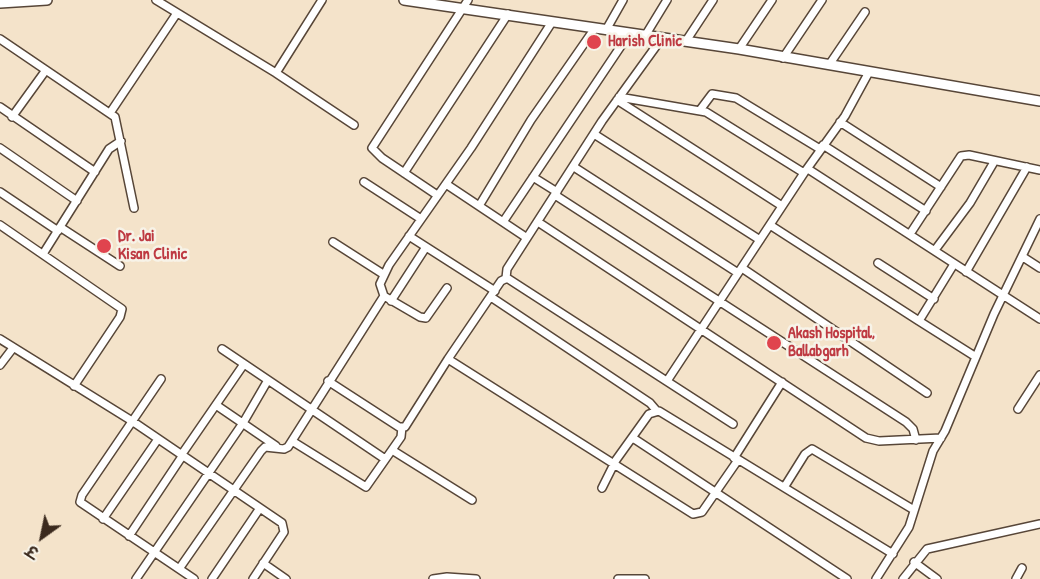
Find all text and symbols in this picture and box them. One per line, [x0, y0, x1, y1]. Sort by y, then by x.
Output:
place label: Harish Clinic [608, 32, 682, 52]
marker: Harish Clinic [585, 33, 603, 51]
place label: Dr. Jai Kisan Clinic [118, 227, 187, 265]
marker: Dr. Jai Kisan Clinic [95, 237, 113, 255]
place label: Akash Hospital, Ballabgarh [788, 324, 875, 362]
marker: Akash Hospital, Ballabgarh [765, 334, 783, 352]
north arrow [12, 507, 72, 567]
text: उ [22, 540, 43, 564]

